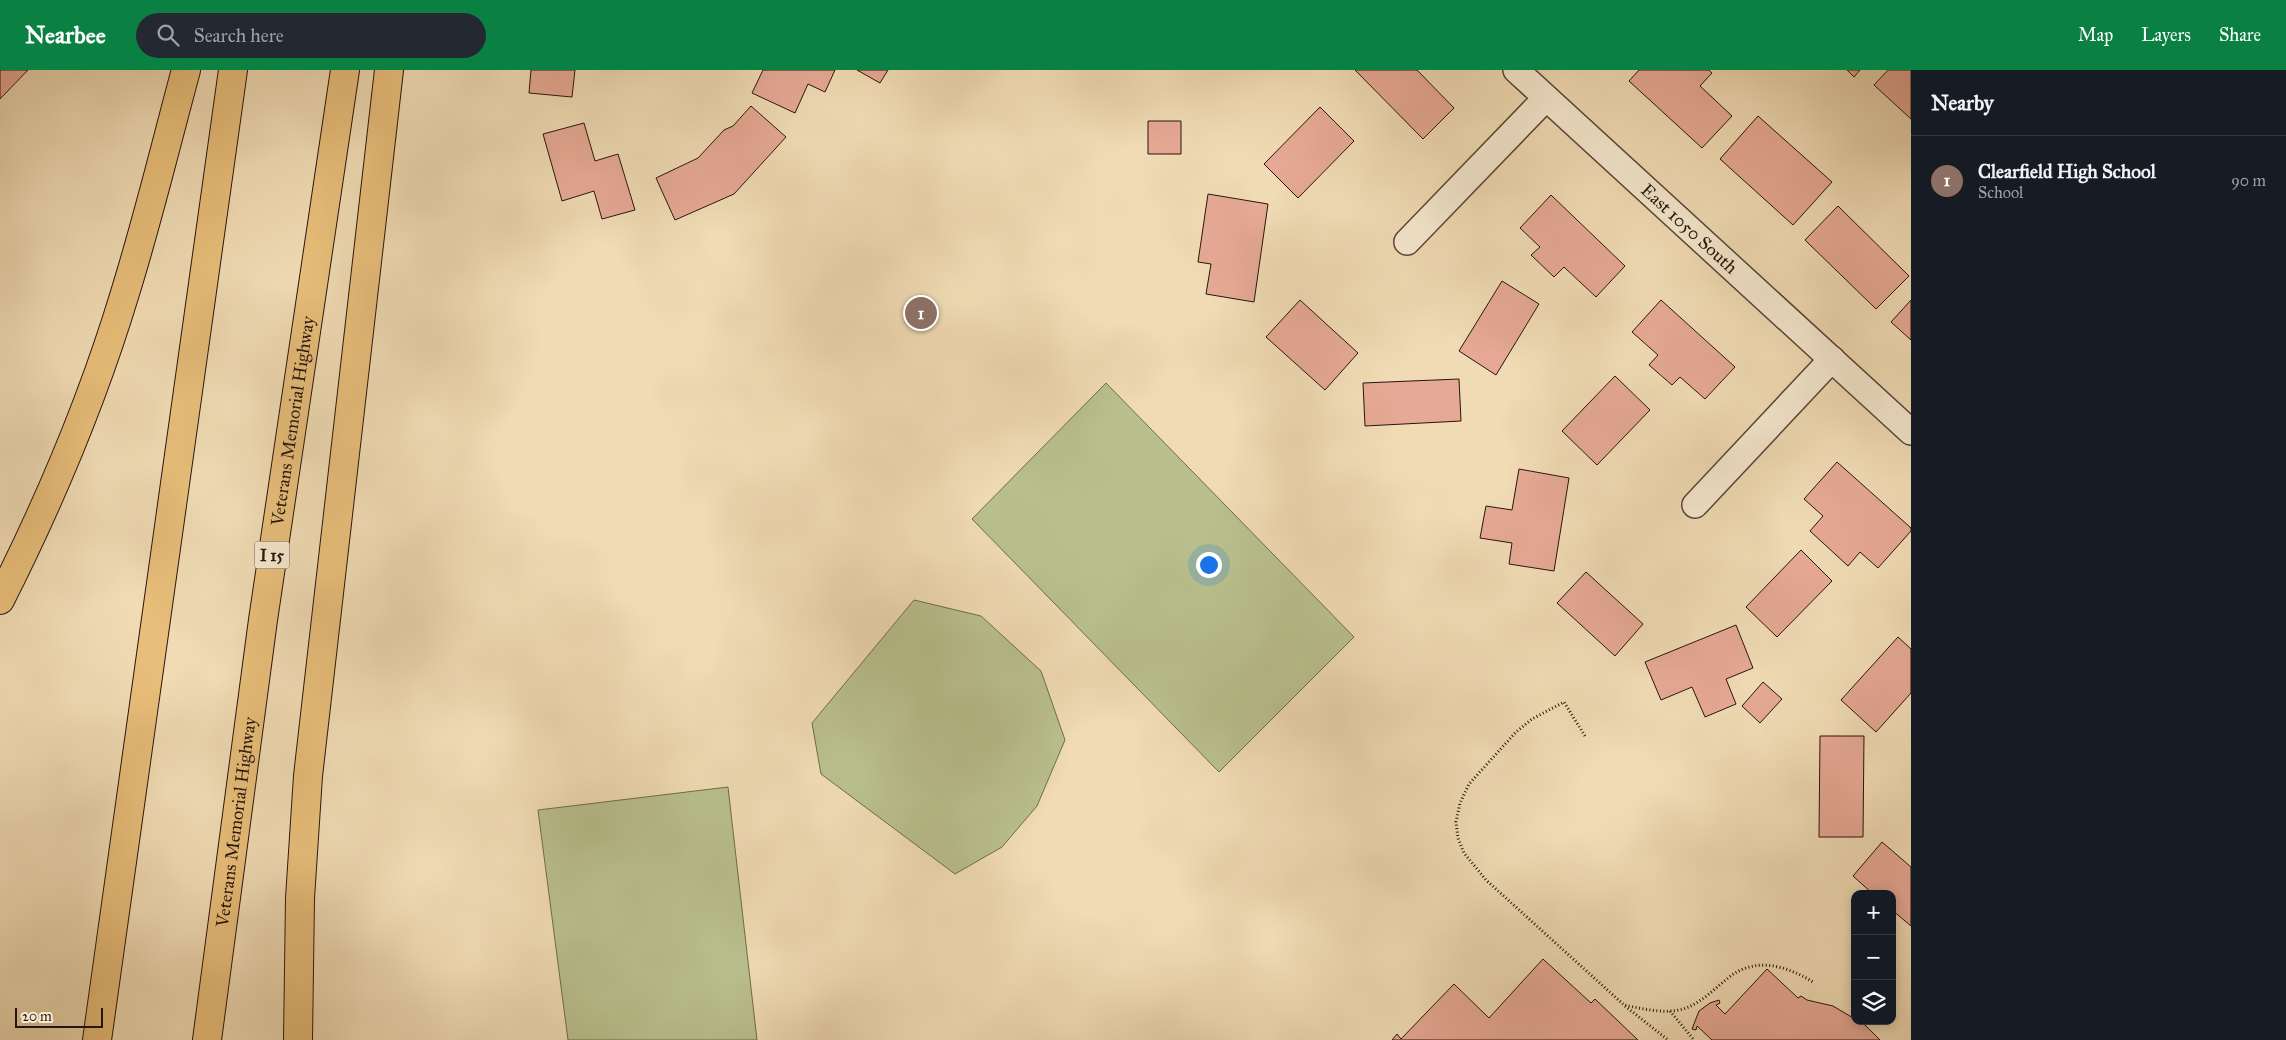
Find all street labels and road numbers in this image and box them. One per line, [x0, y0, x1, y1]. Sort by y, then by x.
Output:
street label: East 1050 South [1636, 179, 1742, 279]
street label: Veterans Memorial Highway [266, 314, 319, 528]
road number: I 15 [254, 542, 290, 568]
street label: Veterans Memorial Highway [211, 715, 261, 929]

